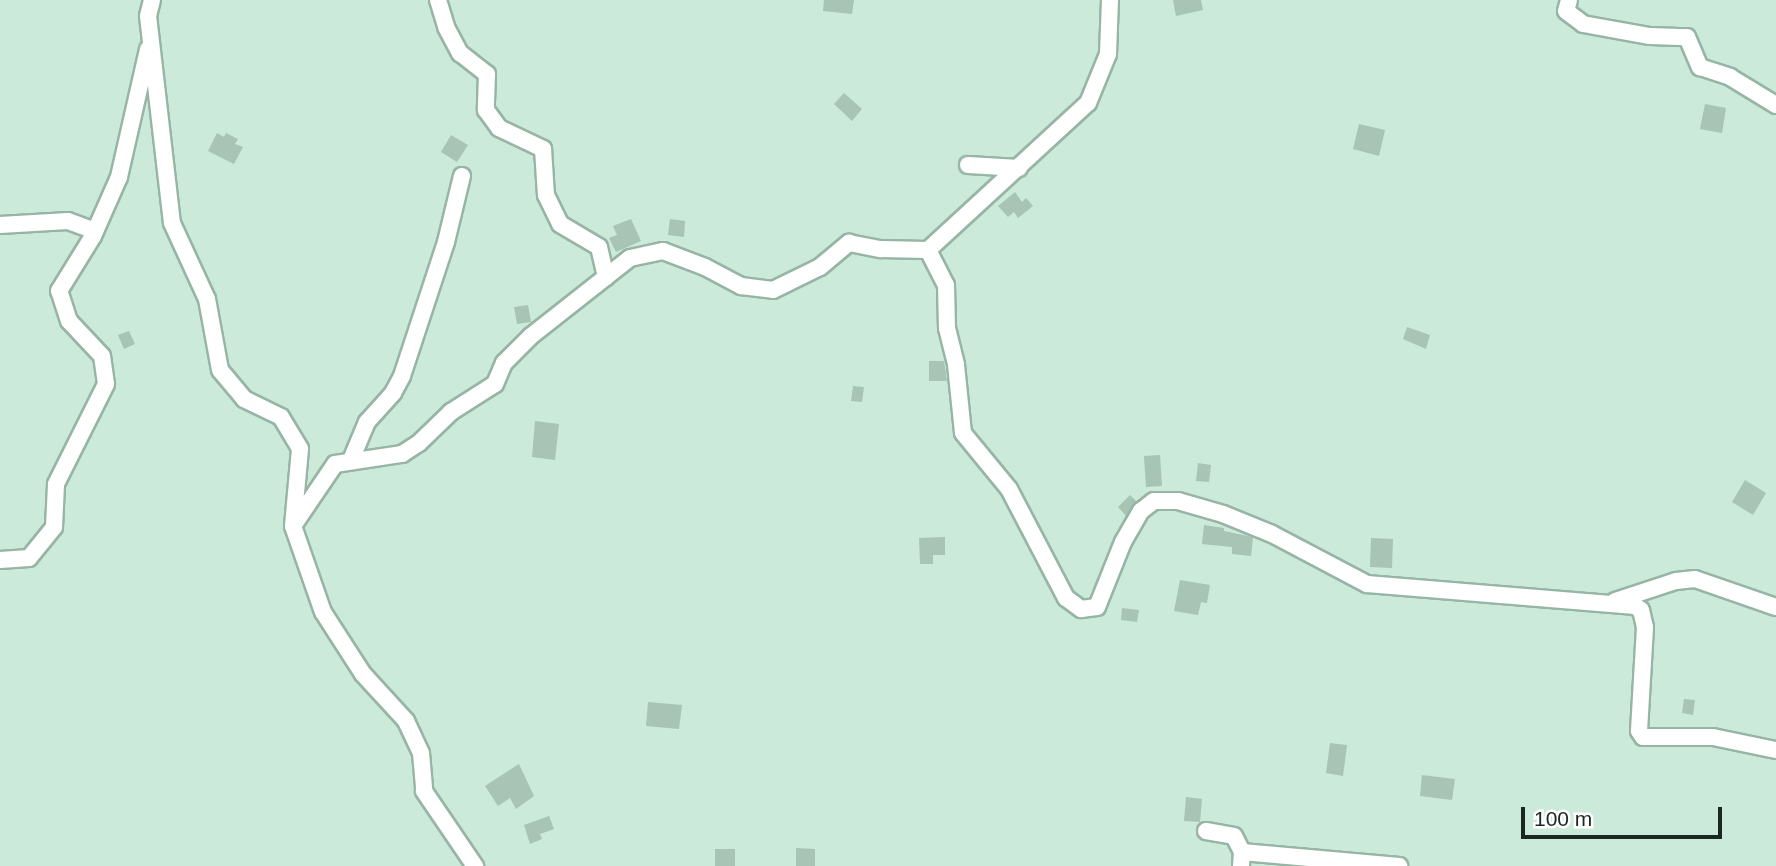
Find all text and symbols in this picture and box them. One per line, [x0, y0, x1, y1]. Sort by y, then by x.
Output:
scale bar [1524, 792, 1725, 836]
text: 100 m [1534, 807, 1592, 830]

